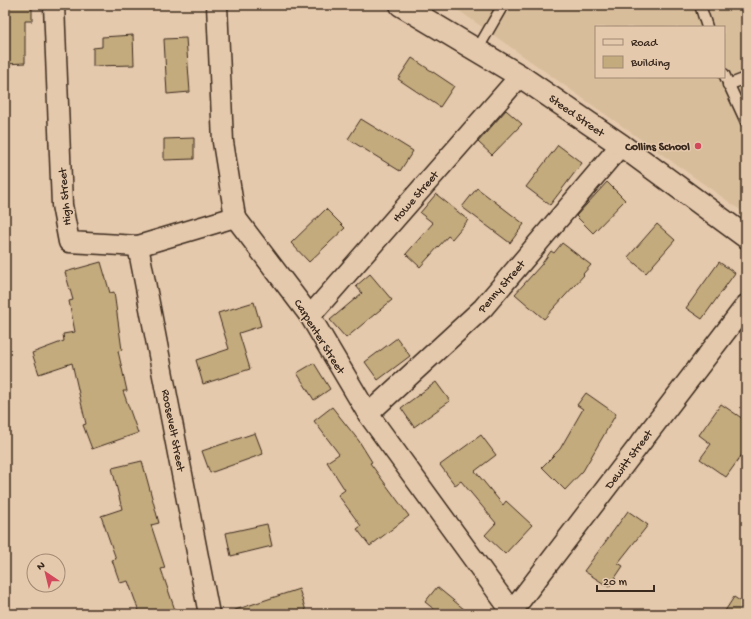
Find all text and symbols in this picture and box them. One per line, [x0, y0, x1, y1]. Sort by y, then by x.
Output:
legend [595, 26, 725, 78]
text: Road [631, 37, 658, 51]
text: Building [630, 57, 670, 71]
street label: Steed Street [545, 92, 607, 142]
place label: Collins School [624, 141, 690, 155]
marker: Collins School [693, 141, 703, 151]
street label: High Street [56, 166, 75, 226]
street label: Howe Street [390, 168, 443, 226]
street label: Penny Street [475, 257, 530, 317]
street label: Carpenter Street [290, 297, 347, 378]
street label: Roosevelt Street [157, 388, 187, 474]
street label: Dewitt Street [602, 427, 657, 493]
north arrow [26, 553, 66, 593]
text: N [35, 559, 48, 573]
scale bar [597, 567, 654, 593]
text: 20 m [603, 576, 628, 590]

